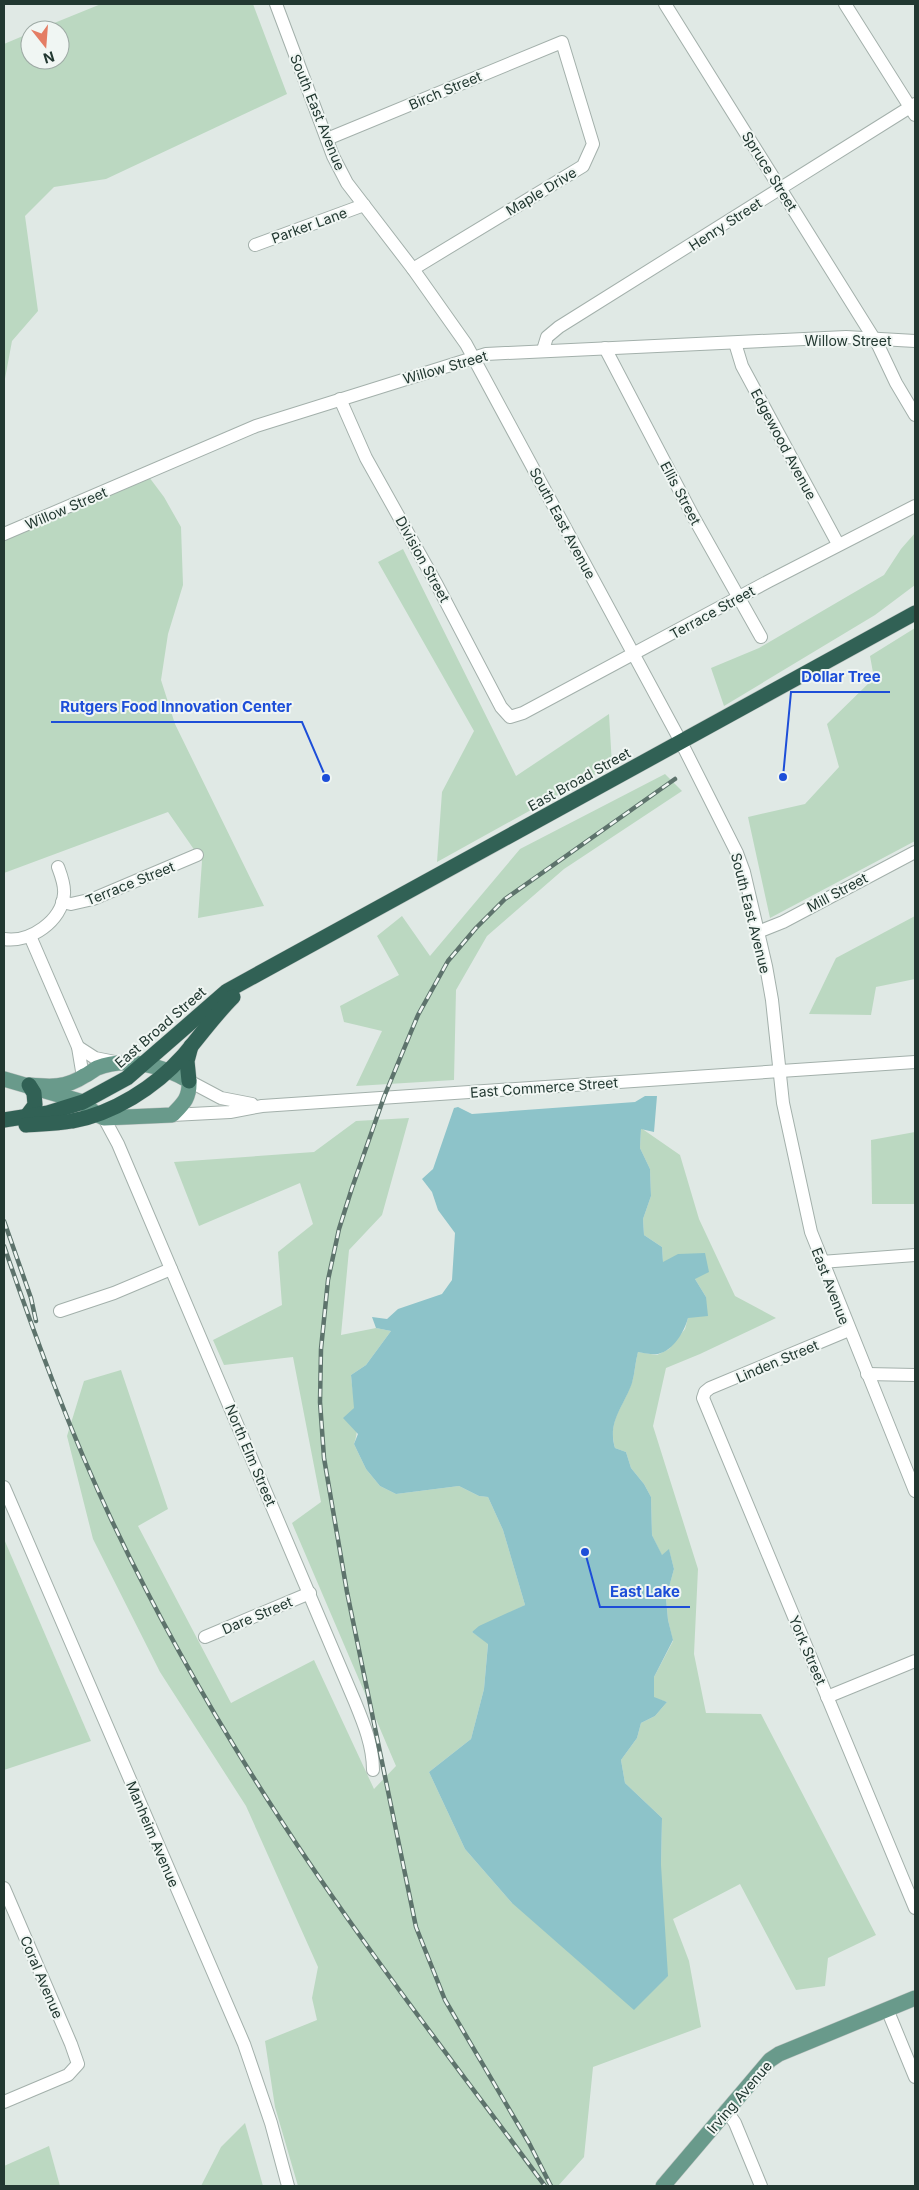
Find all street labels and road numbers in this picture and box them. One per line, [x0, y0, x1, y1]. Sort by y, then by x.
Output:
street label: South East Avenue [287, 51, 349, 173]
street label: Birch Street [406, 67, 484, 113]
street label: Spruce Street [739, 128, 801, 214]
street label: Maple Drive [503, 163, 579, 219]
street label: Henry Street [685, 194, 765, 254]
street label: Parker Lane [269, 203, 349, 247]
street label: Willow Street [804, 332, 892, 349]
street label: Willow Street [401, 347, 490, 387]
street label: Edgewood Avenue [748, 386, 820, 502]
street label: Ellis Street [657, 458, 705, 528]
street label: South East Avenue [526, 464, 600, 582]
street label: Willow Street [23, 483, 110, 533]
street label: Division Street [392, 513, 454, 605]
street label: Terrace Street [667, 581, 758, 642]
street label: East Broad Street [525, 744, 634, 814]
street label: South East Avenue [728, 851, 774, 975]
street label: Terrace Street [83, 857, 177, 909]
street label: Mill Street [804, 869, 871, 915]
street label: East Broad Street [111, 983, 209, 1071]
street label: East Commerce Street [470, 1073, 619, 1101]
street label: East Avenue [808, 1245, 854, 1327]
street label: Linden Street [733, 1336, 821, 1386]
street label: North Elm Street [222, 1402, 280, 1509]
street label: Dare Street [219, 1592, 295, 1637]
street label: York Street [786, 1613, 830, 1688]
street label: Manheim Avenue [123, 1778, 183, 1890]
street label: Coral Avenue [17, 1933, 67, 2021]
street label: Irving Avenue [703, 2057, 775, 2137]

